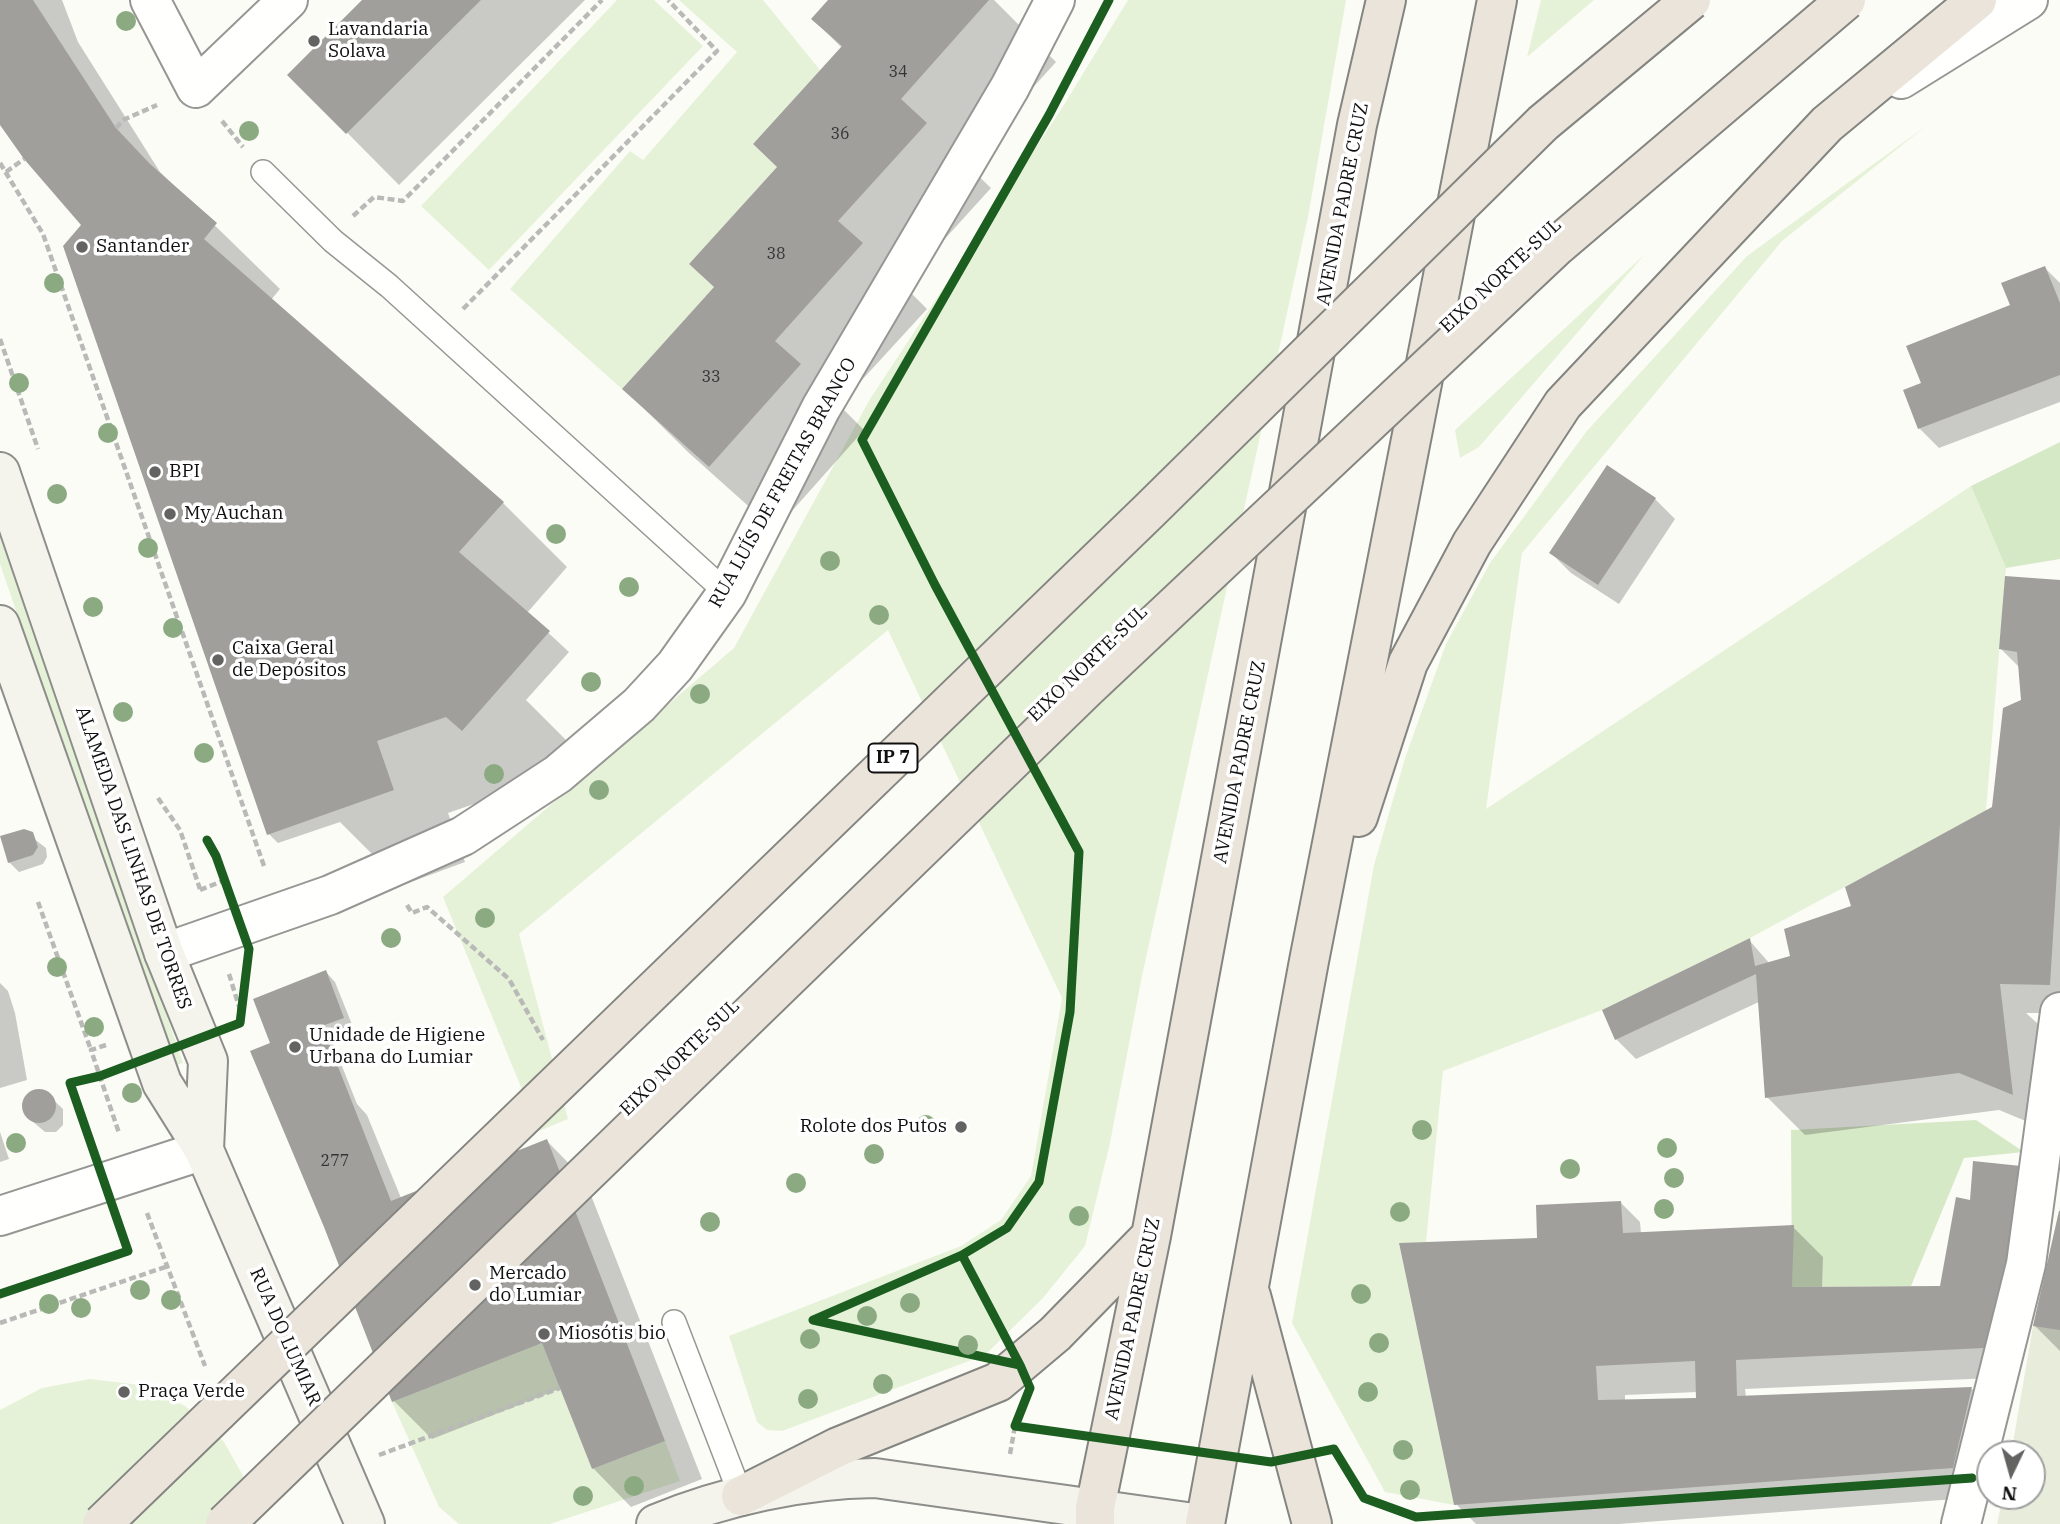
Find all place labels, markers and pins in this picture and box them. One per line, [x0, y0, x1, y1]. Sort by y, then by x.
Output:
place label: Lavandaria Solava [328, 19, 429, 63]
marker: Lavandaria Solava [306, 33, 322, 49]
place label: Santander [96, 236, 189, 258]
marker: Santander [74, 239, 90, 255]
place label: BPI [169, 461, 200, 483]
marker: BPI [147, 464, 163, 480]
place label: My Auchan [184, 503, 284, 525]
marker: My Auchan [162, 506, 178, 522]
place label: Caixa Geral de Depósitos [232, 638, 346, 682]
marker: Caixa Geral de Depósitos [210, 652, 226, 668]
place label: Unidade de Higiene Urbana do Lumiar [309, 1025, 485, 1069]
marker: Unidade de Higiene Urbana do Lumiar [287, 1039, 303, 1055]
place label: Rolote dos Putos [800, 1116, 947, 1138]
marker: Rolote dos Putos [953, 1119, 969, 1135]
place label: Mercado do Lumiar [489, 1263, 581, 1307]
marker: Mercado do Lumiar [467, 1277, 483, 1293]
place label: Miosótis bio [558, 1323, 666, 1345]
marker: Miosótis bio [536, 1326, 552, 1342]
place label: Praça Verde [138, 1381, 245, 1403]
marker: Praça Verde [116, 1384, 132, 1400]

